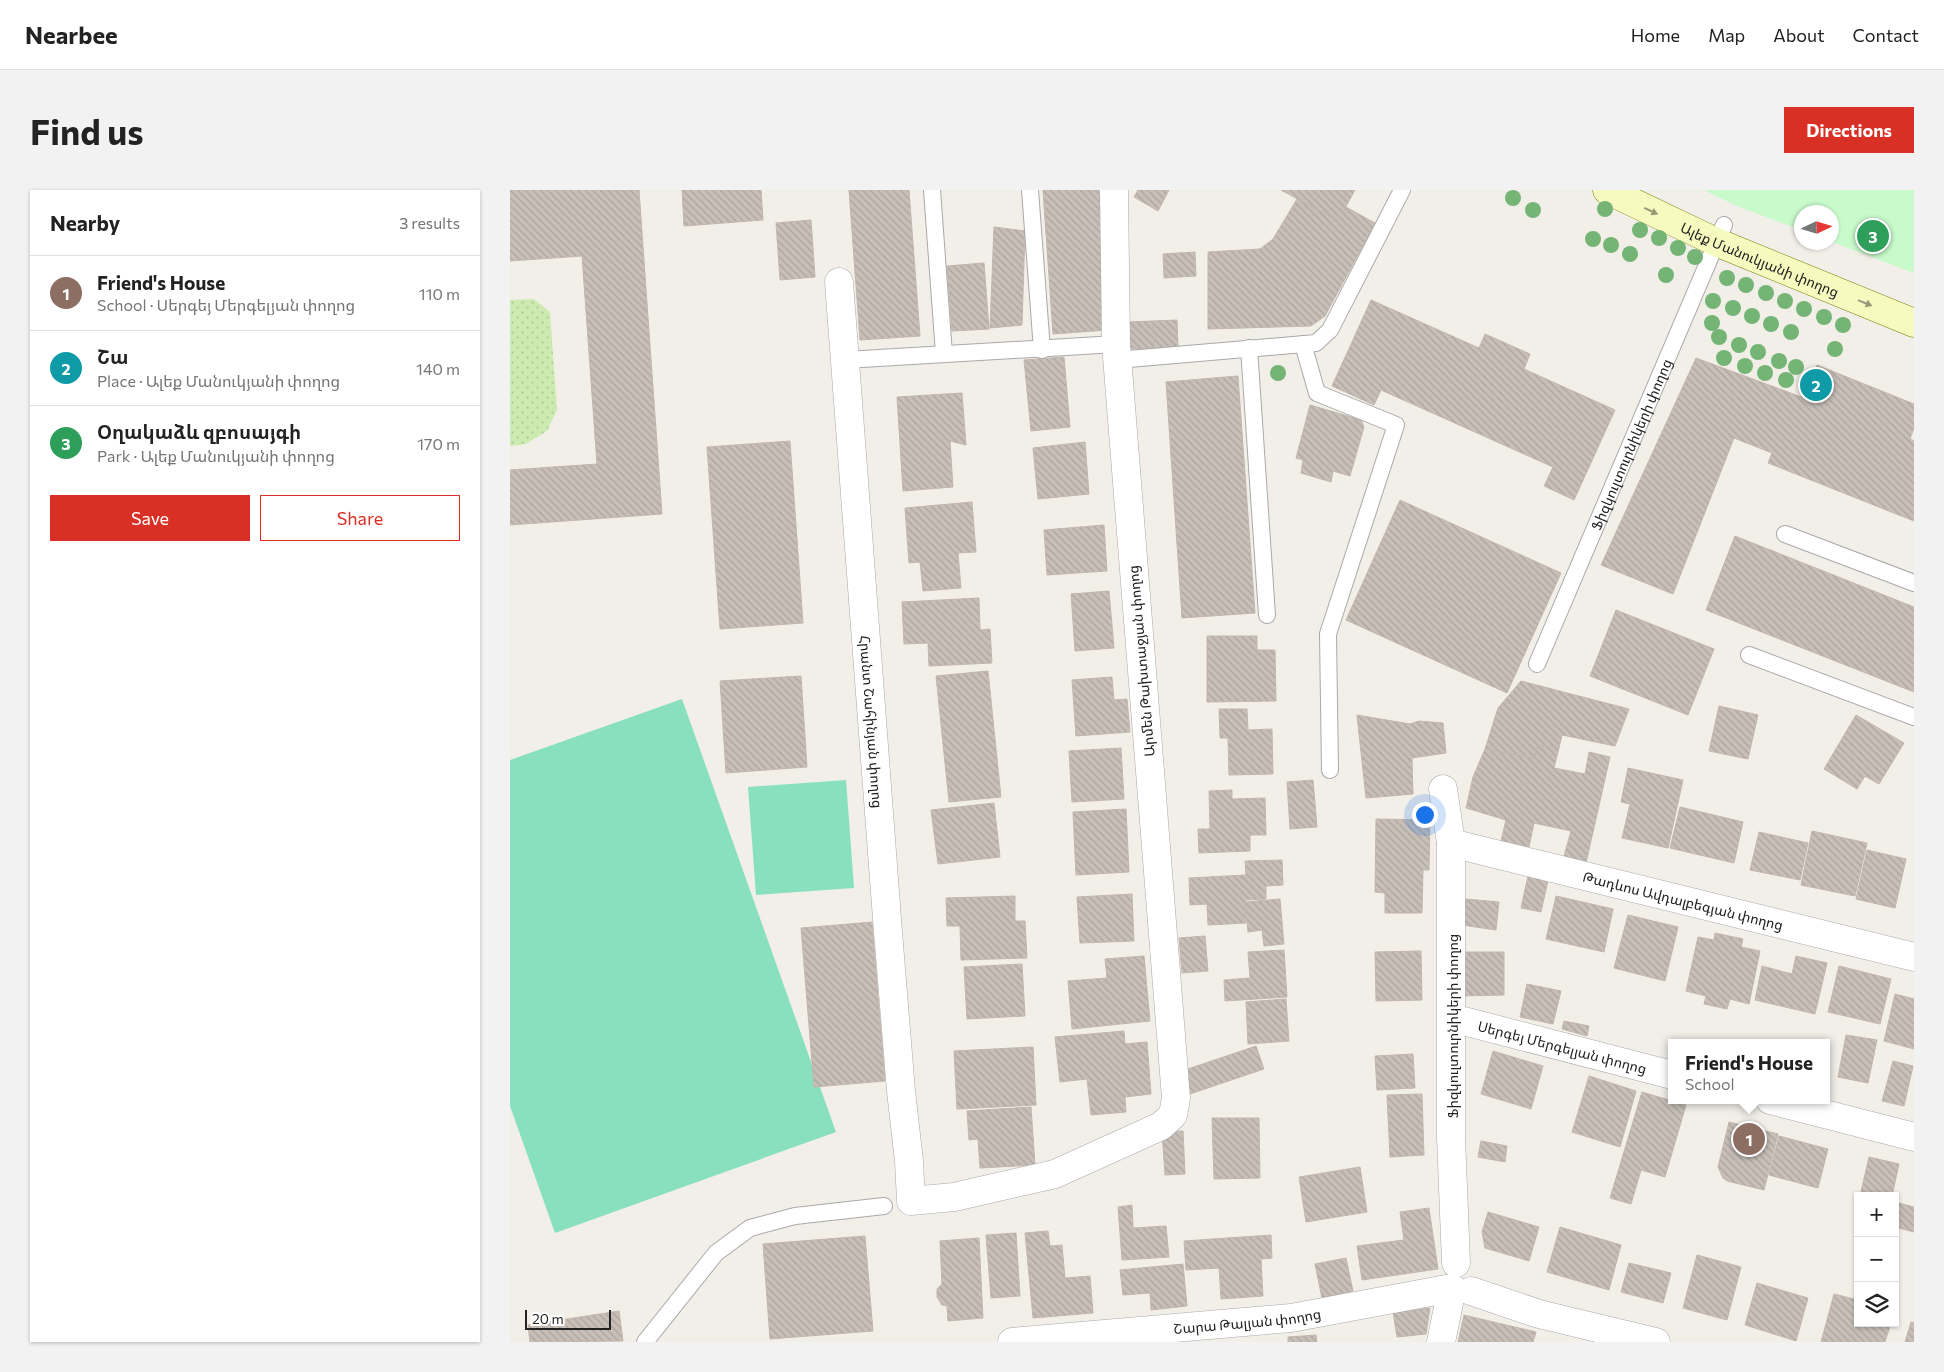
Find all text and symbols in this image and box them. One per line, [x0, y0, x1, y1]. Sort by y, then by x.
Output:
text: Nearbee [25, 20, 118, 49]
text: Home [1631, 24, 1680, 46]
text: Map [1708, 24, 1745, 46]
text: About [1773, 24, 1825, 46]
text: Contact [1853, 24, 1919, 46]
button: Directions [1784, 107, 1914, 153]
text: Find us [30, 109, 144, 152]
north arrow [1794, 205, 1839, 250]
one-way arrow [1644, 207, 1659, 215]
text: Nearby [50, 210, 120, 235]
text: 3 results [399, 213, 460, 232]
pin: 3 [1857, 217, 1889, 255]
street label: Ալեք Մանուկյանի փողոց [1678, 218, 1842, 300]
text: Friend's House [97, 271, 225, 294]
text: 1 [62, 284, 70, 303]
text: 110 m [419, 284, 460, 303]
text: School · Սերգեյ Մերգելյան փողոց [97, 295, 355, 314]
one-way arrow [1858, 299, 1873, 307]
text: Շա [97, 345, 128, 368]
street label: Ֆիզկուլտուրնիկերի փողոց [1587, 356, 1675, 532]
text: 2 [61, 359, 71, 378]
text: 140 m [416, 359, 460, 378]
pin: 2 [1800, 366, 1832, 404]
text: Place · Ալեք Մանուկյանի փողոց [97, 371, 340, 390]
text: Օղակաձև զբոսայգի [97, 420, 301, 443]
text: 3 [61, 434, 71, 453]
text: 170 m [417, 434, 460, 453]
text: Park · Ալեք Մանուկյանի փողոց [97, 446, 335, 465]
button: Save [50, 495, 250, 541]
button: Share [260, 495, 460, 541]
street label: Արմեն Թախտաջյան փողոց [1124, 565, 1158, 757]
street label: Հրանտ Շահինյան փողոց [857, 635, 887, 809]
your location [1412, 802, 1438, 828]
street label: Թադևոս Ավդալբեգյան փողոց [1581, 867, 1785, 933]
street label: Ֆիզկուլտուրնիկերի փողոց [1444, 934, 1461, 1118]
street label: Սերգեյ Մերգելյան փողոց [1476, 1017, 1649, 1077]
popup [1668, 1039, 1830, 1104]
text: Friend's House [1685, 1051, 1813, 1074]
text: School [1685, 1074, 1735, 1093]
pin: 1 [1733, 1120, 1765, 1158]
map controls [1854, 1192, 1899, 1327]
button: + [1854, 1192, 1899, 1237]
button: − [1854, 1237, 1899, 1282]
button: layers [1854, 1282, 1899, 1327]
street label: Շարա Թալյան փողոց [1173, 1304, 1322, 1337]
scale bar [525, 1307, 611, 1330]
text: 20 m [532, 1310, 564, 1327]

